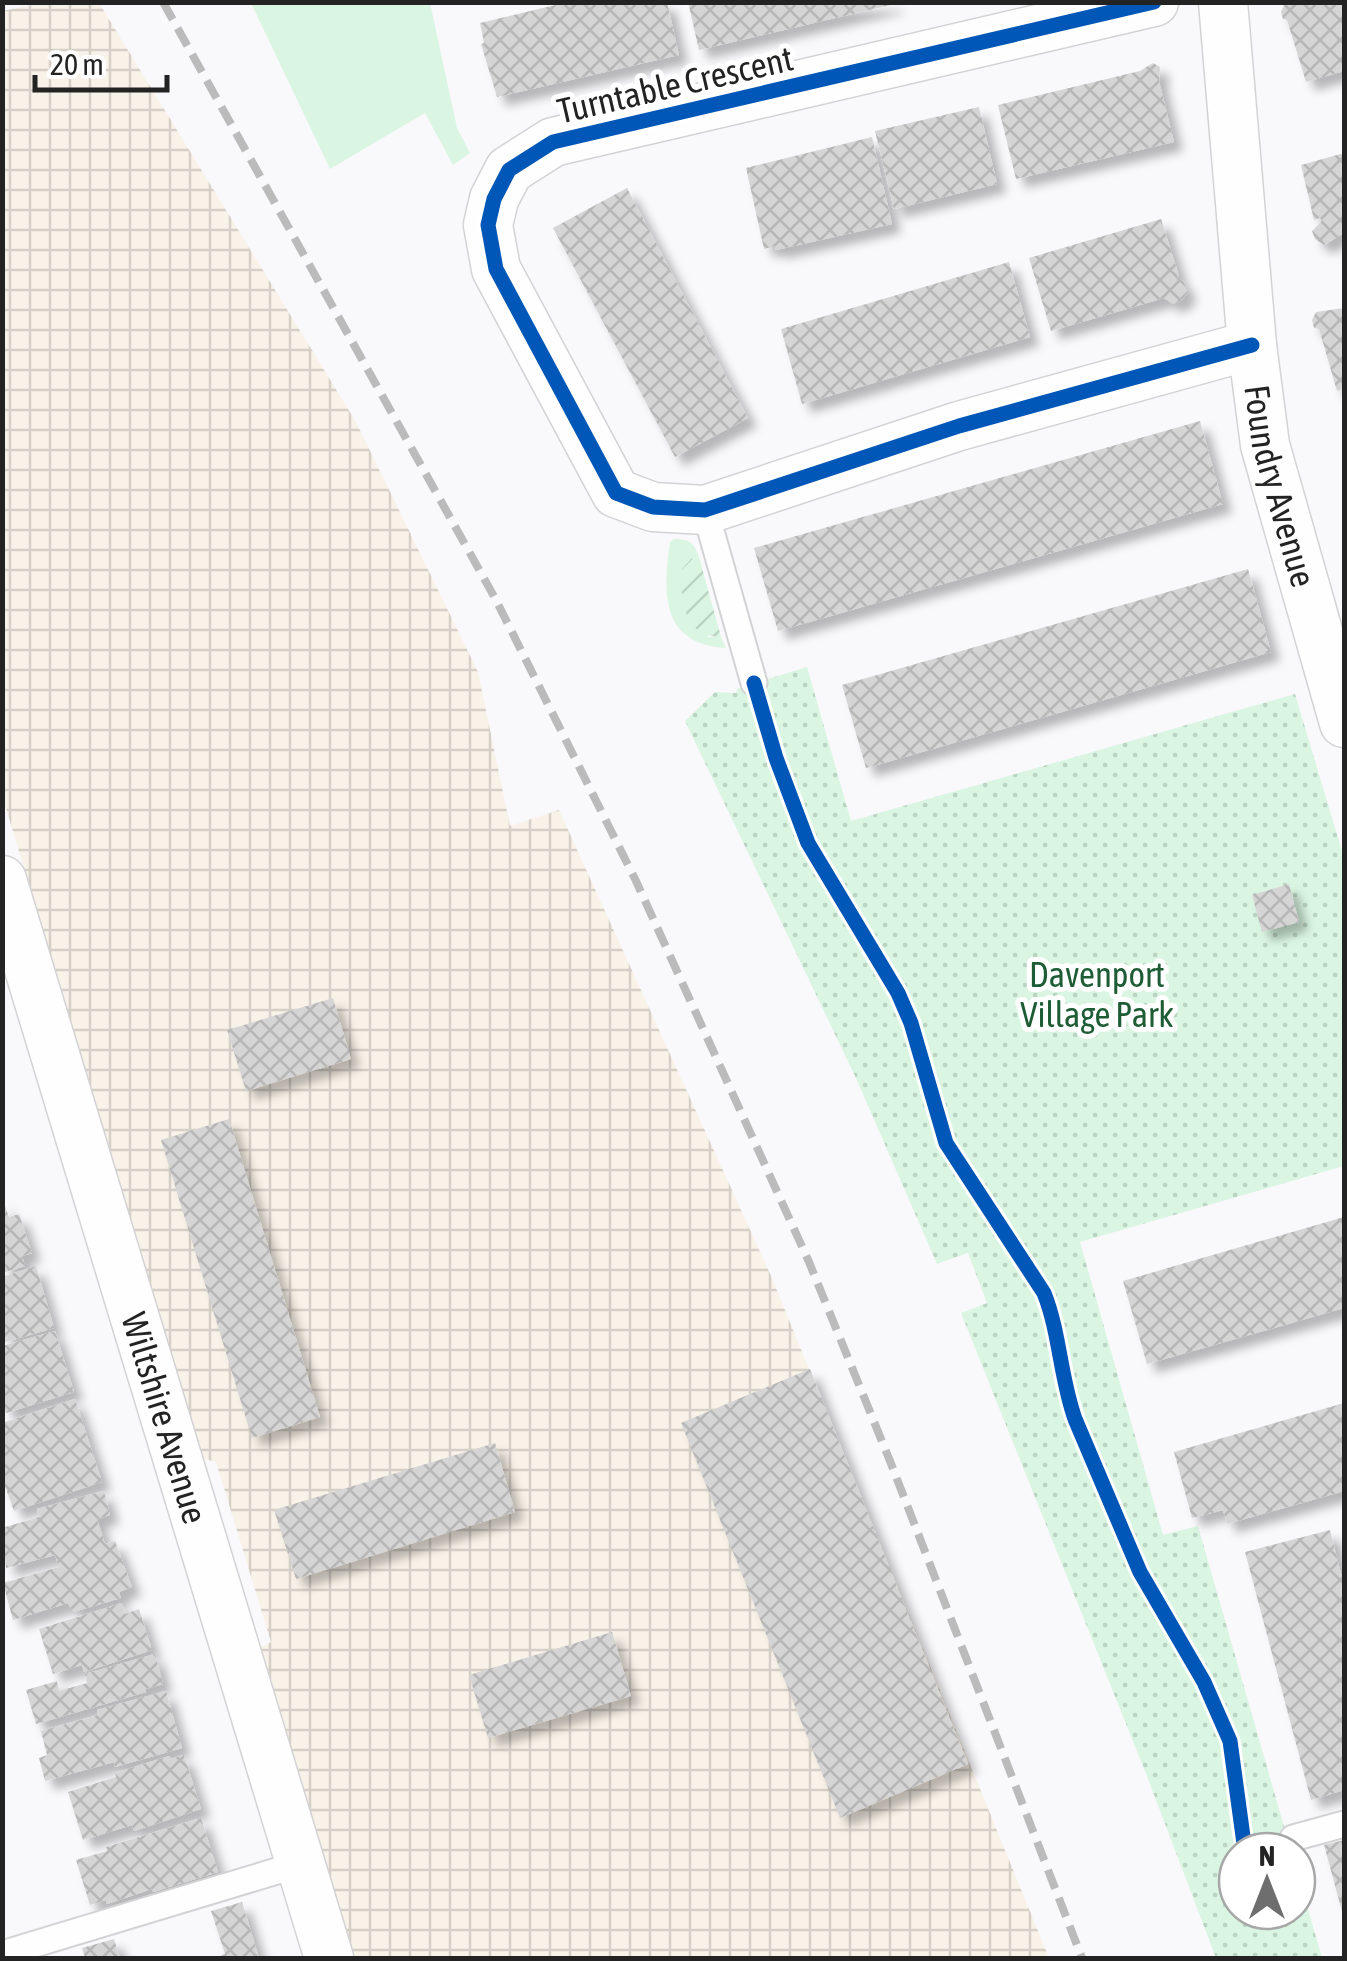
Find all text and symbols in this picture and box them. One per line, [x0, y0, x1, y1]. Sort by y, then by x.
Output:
scale bar [35, 30, 168, 92]
street label: Turntable Crescent [553, 37, 797, 131]
text: 20 m [50, 47, 104, 81]
street label: Foundry Avenue [1237, 382, 1324, 591]
park label: Davenport Village Park [1020, 954, 1174, 1034]
street label: Wiltshire Avenue [114, 1308, 216, 1528]
north arrow [1217, 1831, 1317, 1931]
text: N [1259, 1840, 1275, 1872]

